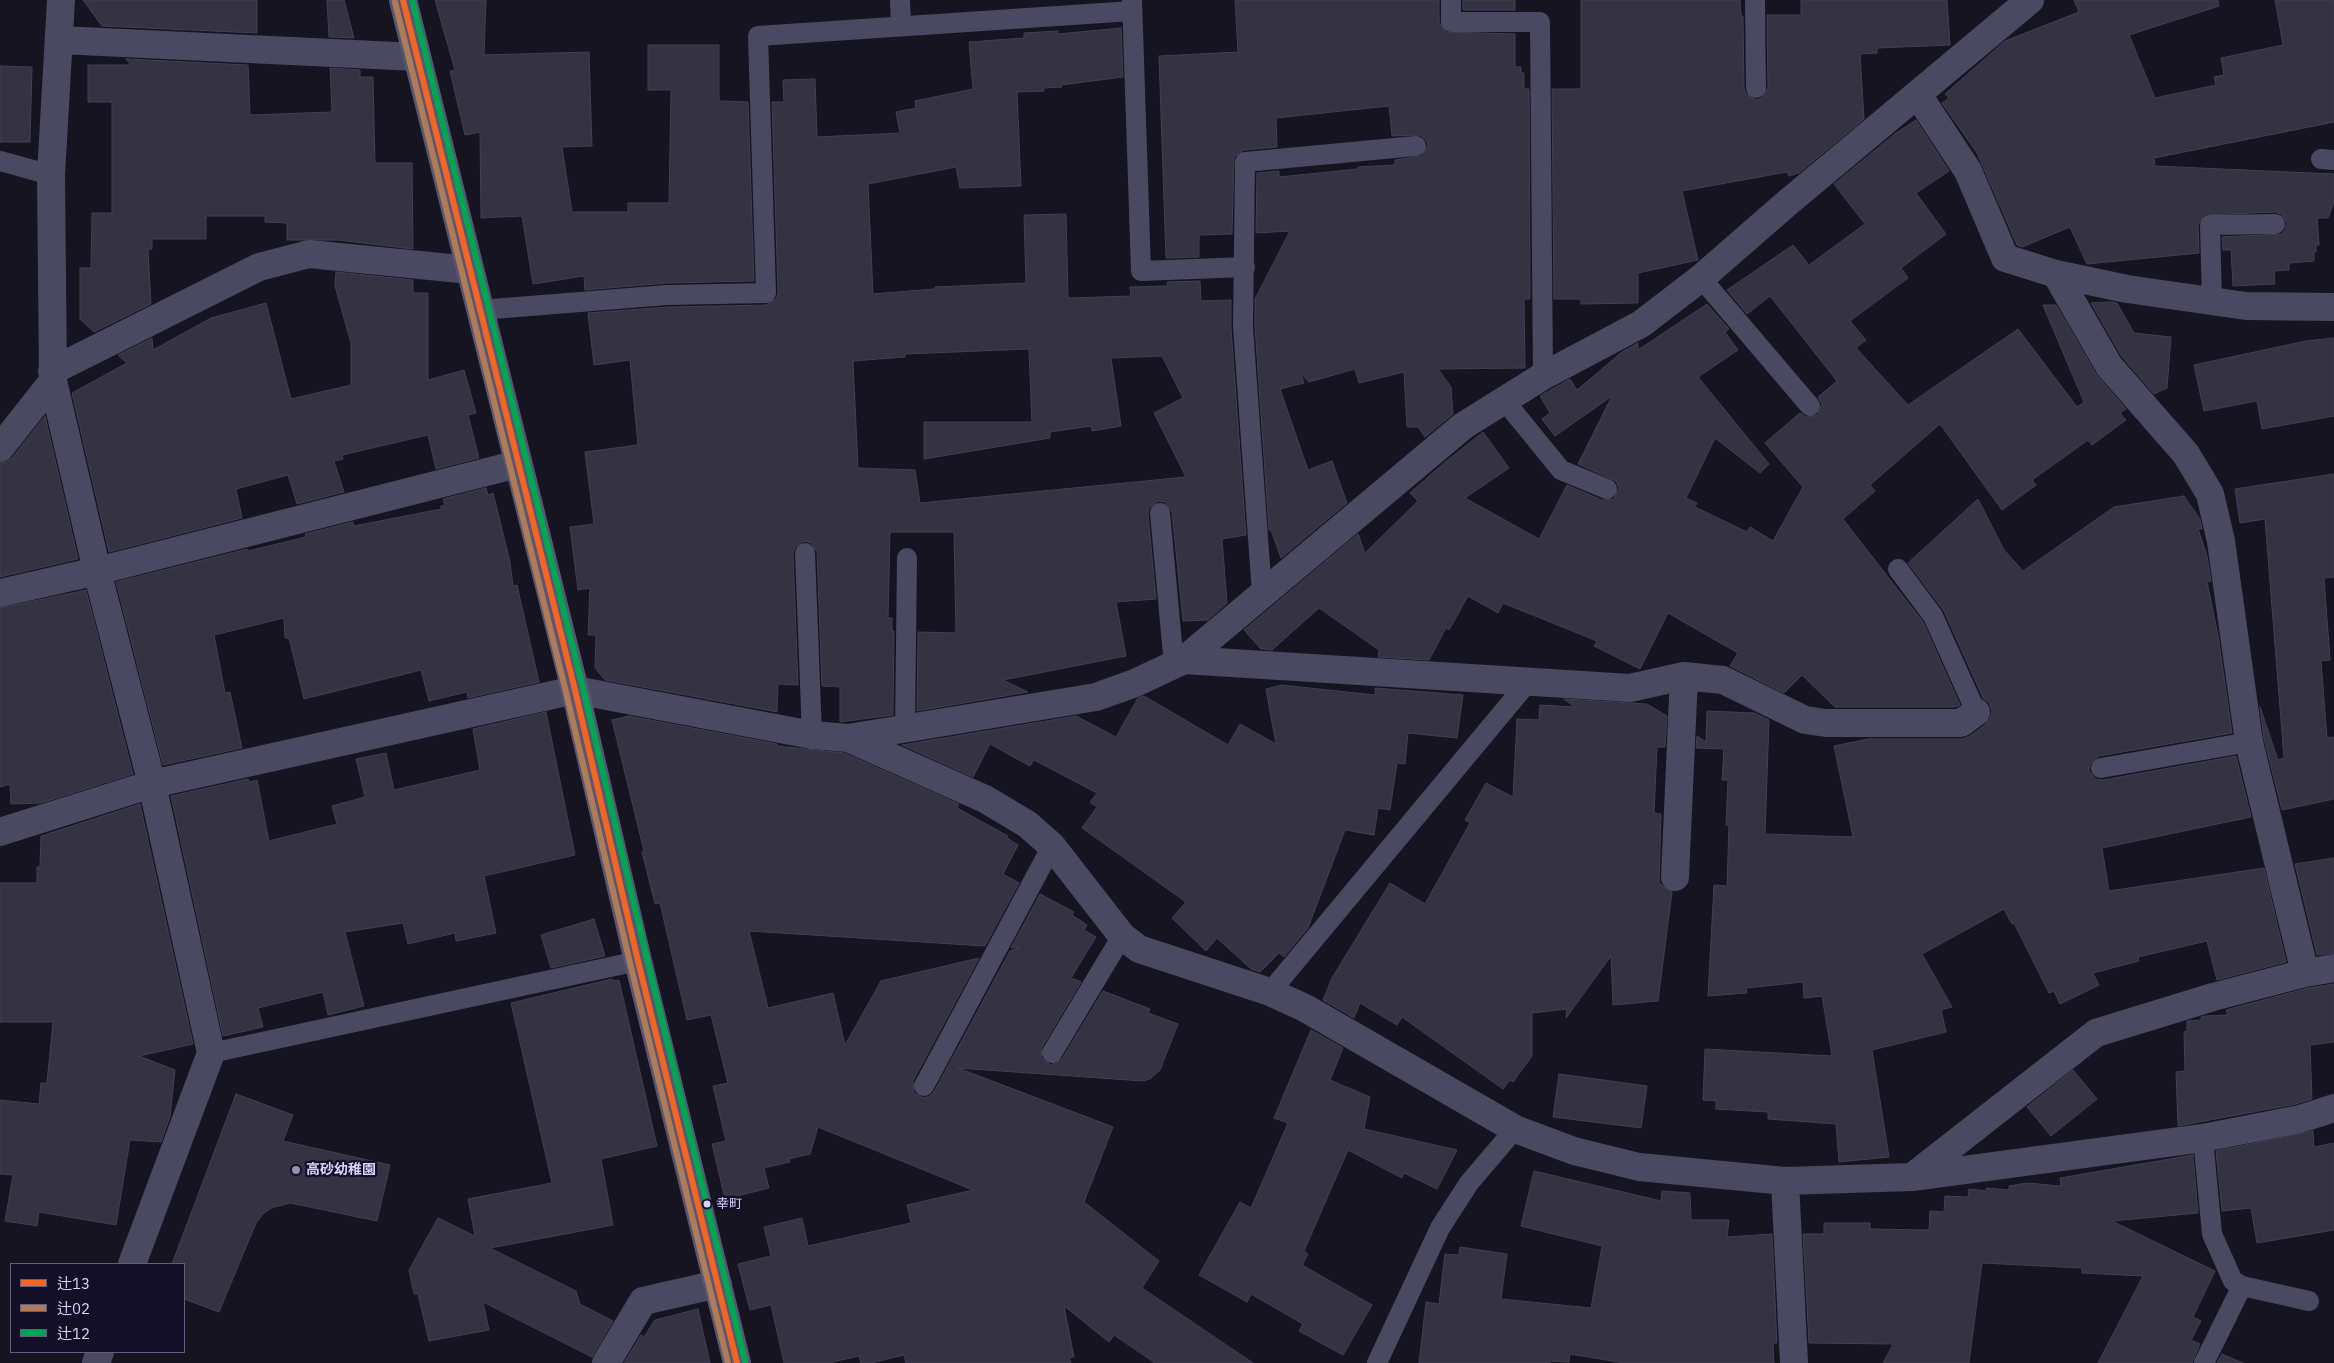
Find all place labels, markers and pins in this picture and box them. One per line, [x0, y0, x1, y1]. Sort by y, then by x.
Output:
place label: 高砂幼稚園 [306, 1162, 376, 1178]
marker: 高砂幼稚園 [290, 1164, 302, 1176]
place label: 幸町 [716, 1196, 742, 1212]
marker: 幸町 [702, 1199, 712, 1209]

